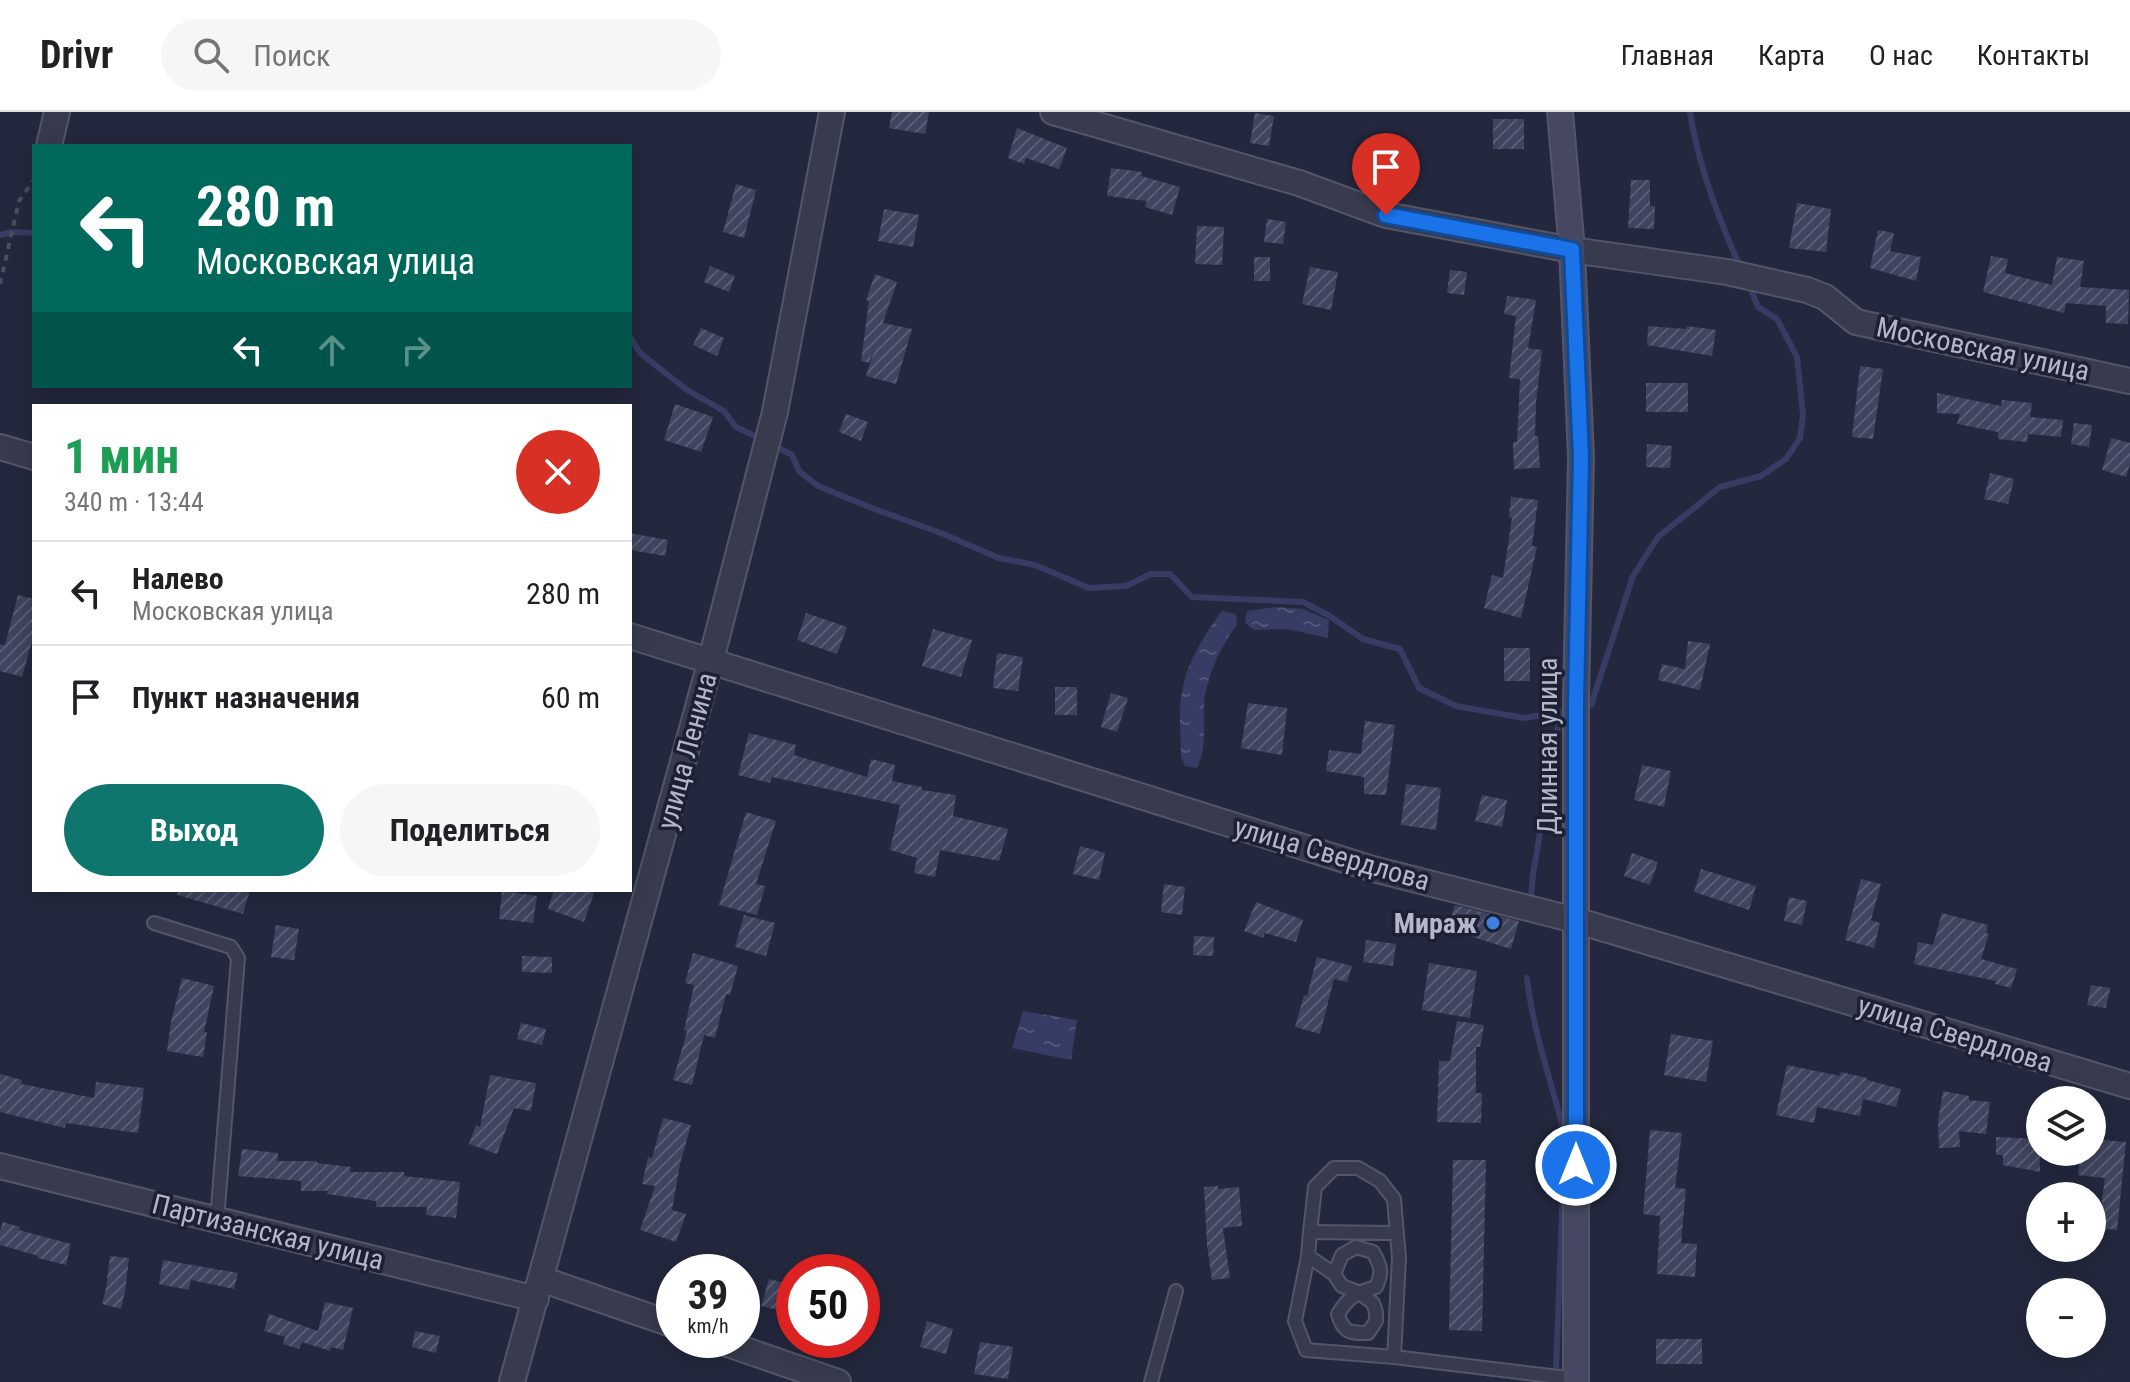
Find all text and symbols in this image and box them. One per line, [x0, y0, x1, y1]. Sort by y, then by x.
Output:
search box [161, 19, 721, 91]
text: Drivr [40, 33, 113, 77]
icon: search [189, 33, 233, 77]
text: Поиск [253, 38, 331, 73]
text: Главная [1621, 39, 1714, 72]
text: Карта [1758, 39, 1825, 72]
text: О нас [1869, 39, 1933, 72]
text: Контакты [1977, 39, 2090, 72]
pin [1352, 133, 1420, 215]
icon: arrive [1364, 145, 1408, 189]
text: 280 m [196, 174, 335, 240]
icon: left [64, 176, 168, 280]
text: Московская улица [196, 241, 475, 283]
street label: Московская улица [1873, 310, 2093, 388]
icon: left [226, 328, 270, 372]
icon: ahead [310, 328, 354, 372]
icon: right [394, 328, 438, 372]
text: 1 мин [64, 428, 179, 485]
button: close [516, 430, 600, 514]
text: 340 m · 13:44 [64, 487, 204, 517]
text: Налево [132, 561, 224, 596]
icon: left [64, 571, 108, 615]
text: 280 m [526, 576, 600, 611]
text: Московская улица [132, 596, 333, 626]
street label: Длинная улица [1531, 658, 1564, 834]
street label: улица Ленина [650, 669, 724, 833]
icon: arrive [64, 675, 108, 719]
text: Пункт назначения [132, 680, 360, 715]
text: 60 m [541, 680, 600, 715]
button: Выход [64, 784, 324, 876]
button: Поделиться [340, 784, 600, 876]
street label: улица Свердлова [1231, 810, 1433, 898]
place label: Мираж [1394, 907, 1477, 940]
marker: Мираж [1484, 914, 1502, 932]
street label: улица Свердлова [1854, 989, 2056, 1079]
map controls [2026, 1086, 2106, 1358]
button: layers [2026, 1086, 2106, 1166]
position arrow [1534, 1123, 1618, 1207]
button: + [2026, 1182, 2106, 1262]
street label: Партизанская улица [149, 1187, 387, 1277]
speed limit sign: 50 [776, 1254, 880, 1358]
text: 39 [688, 1272, 728, 1319]
button: − [2026, 1278, 2106, 1358]
text: km/h [687, 1314, 729, 1338]

